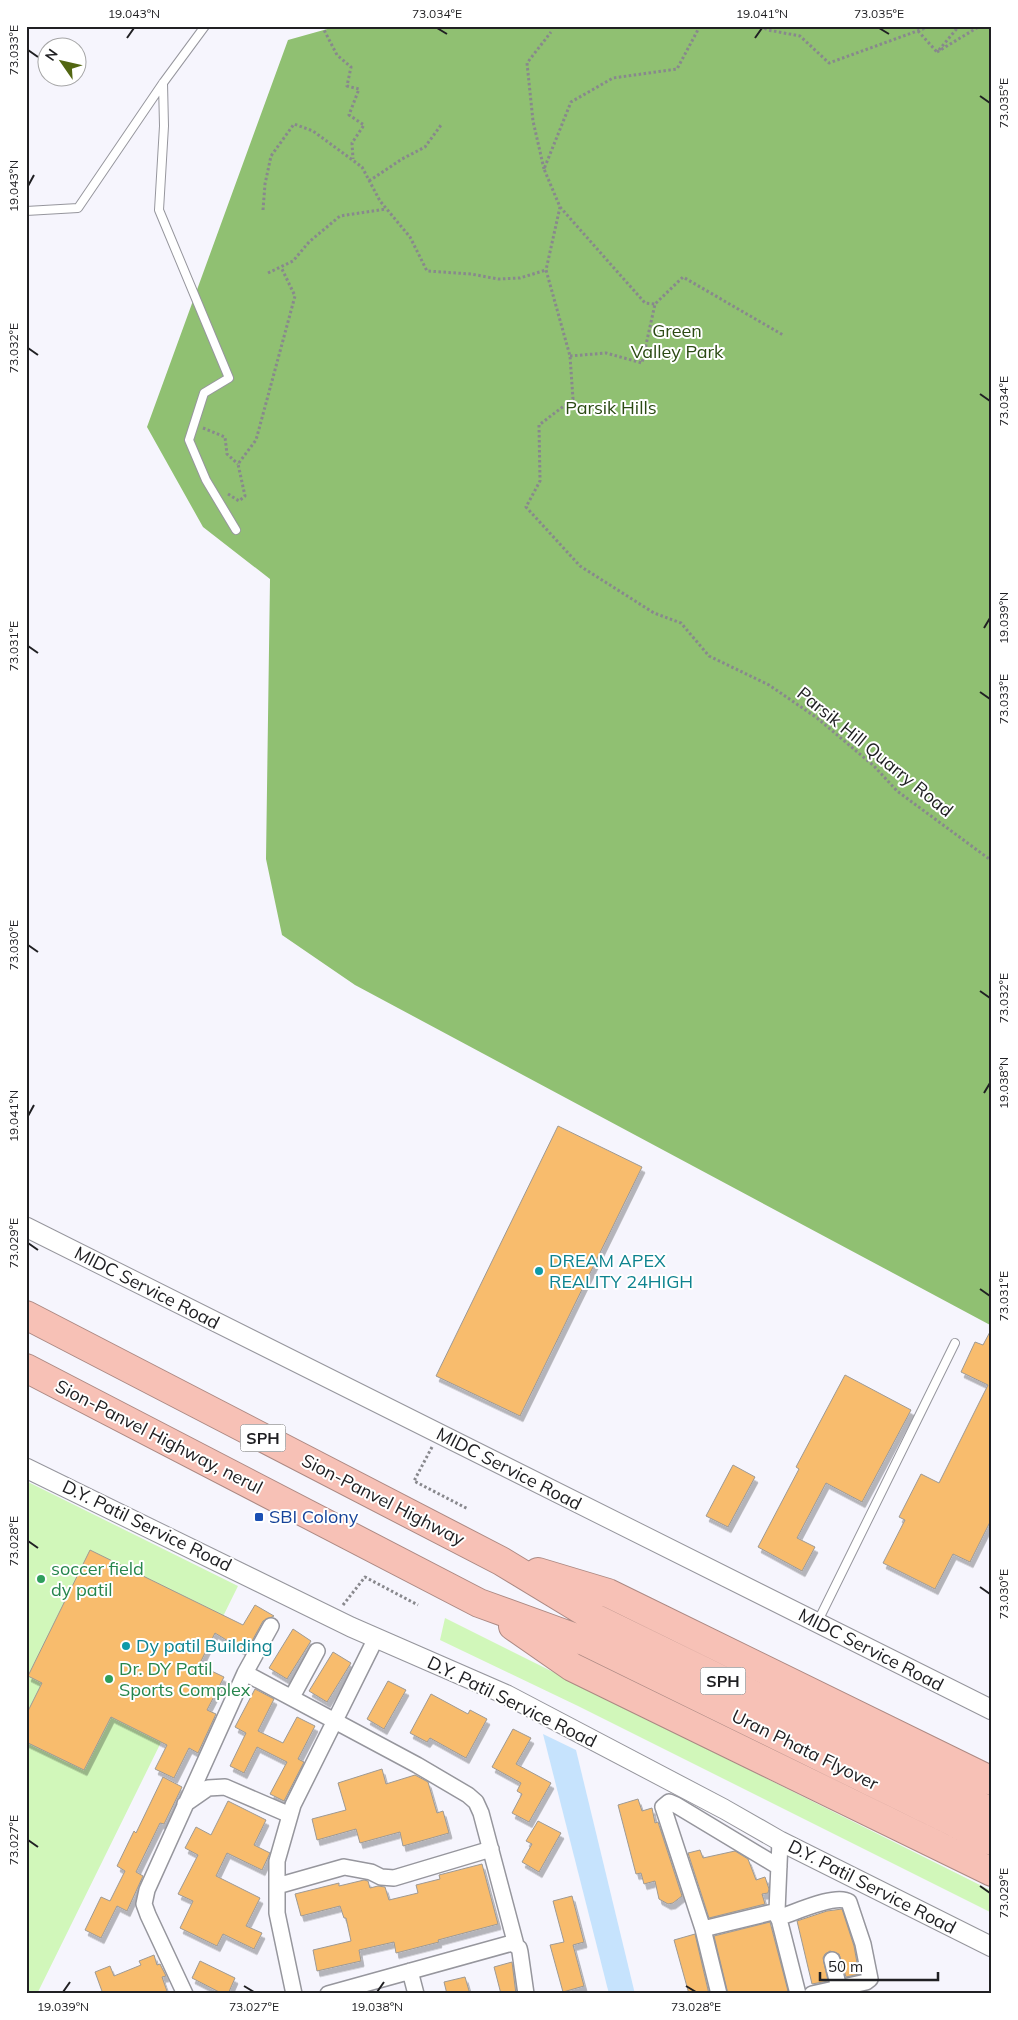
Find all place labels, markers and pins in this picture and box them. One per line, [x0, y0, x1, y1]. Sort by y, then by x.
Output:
place label: DREAM APEX REALITY 24HIGH [549, 1249, 693, 1293]
marker: DREAM APEX REALITY 24HIGH [533, 1265, 545, 1277]
place label: SBI Colony [269, 1505, 359, 1528]
marker: SBI Colony [253, 1511, 265, 1523]
place label: soccer field dy patil [51, 1557, 144, 1601]
marker: soccer field dy patil [35, 1573, 47, 1585]
place label: Dy patil Building [136, 1634, 273, 1657]
marker: Dy patil Building [120, 1640, 132, 1652]
place label: Dr. DY Patil Sports Complex [119, 1657, 251, 1701]
marker: Dr. DY Patil Sports Complex [103, 1673, 115, 1685]

